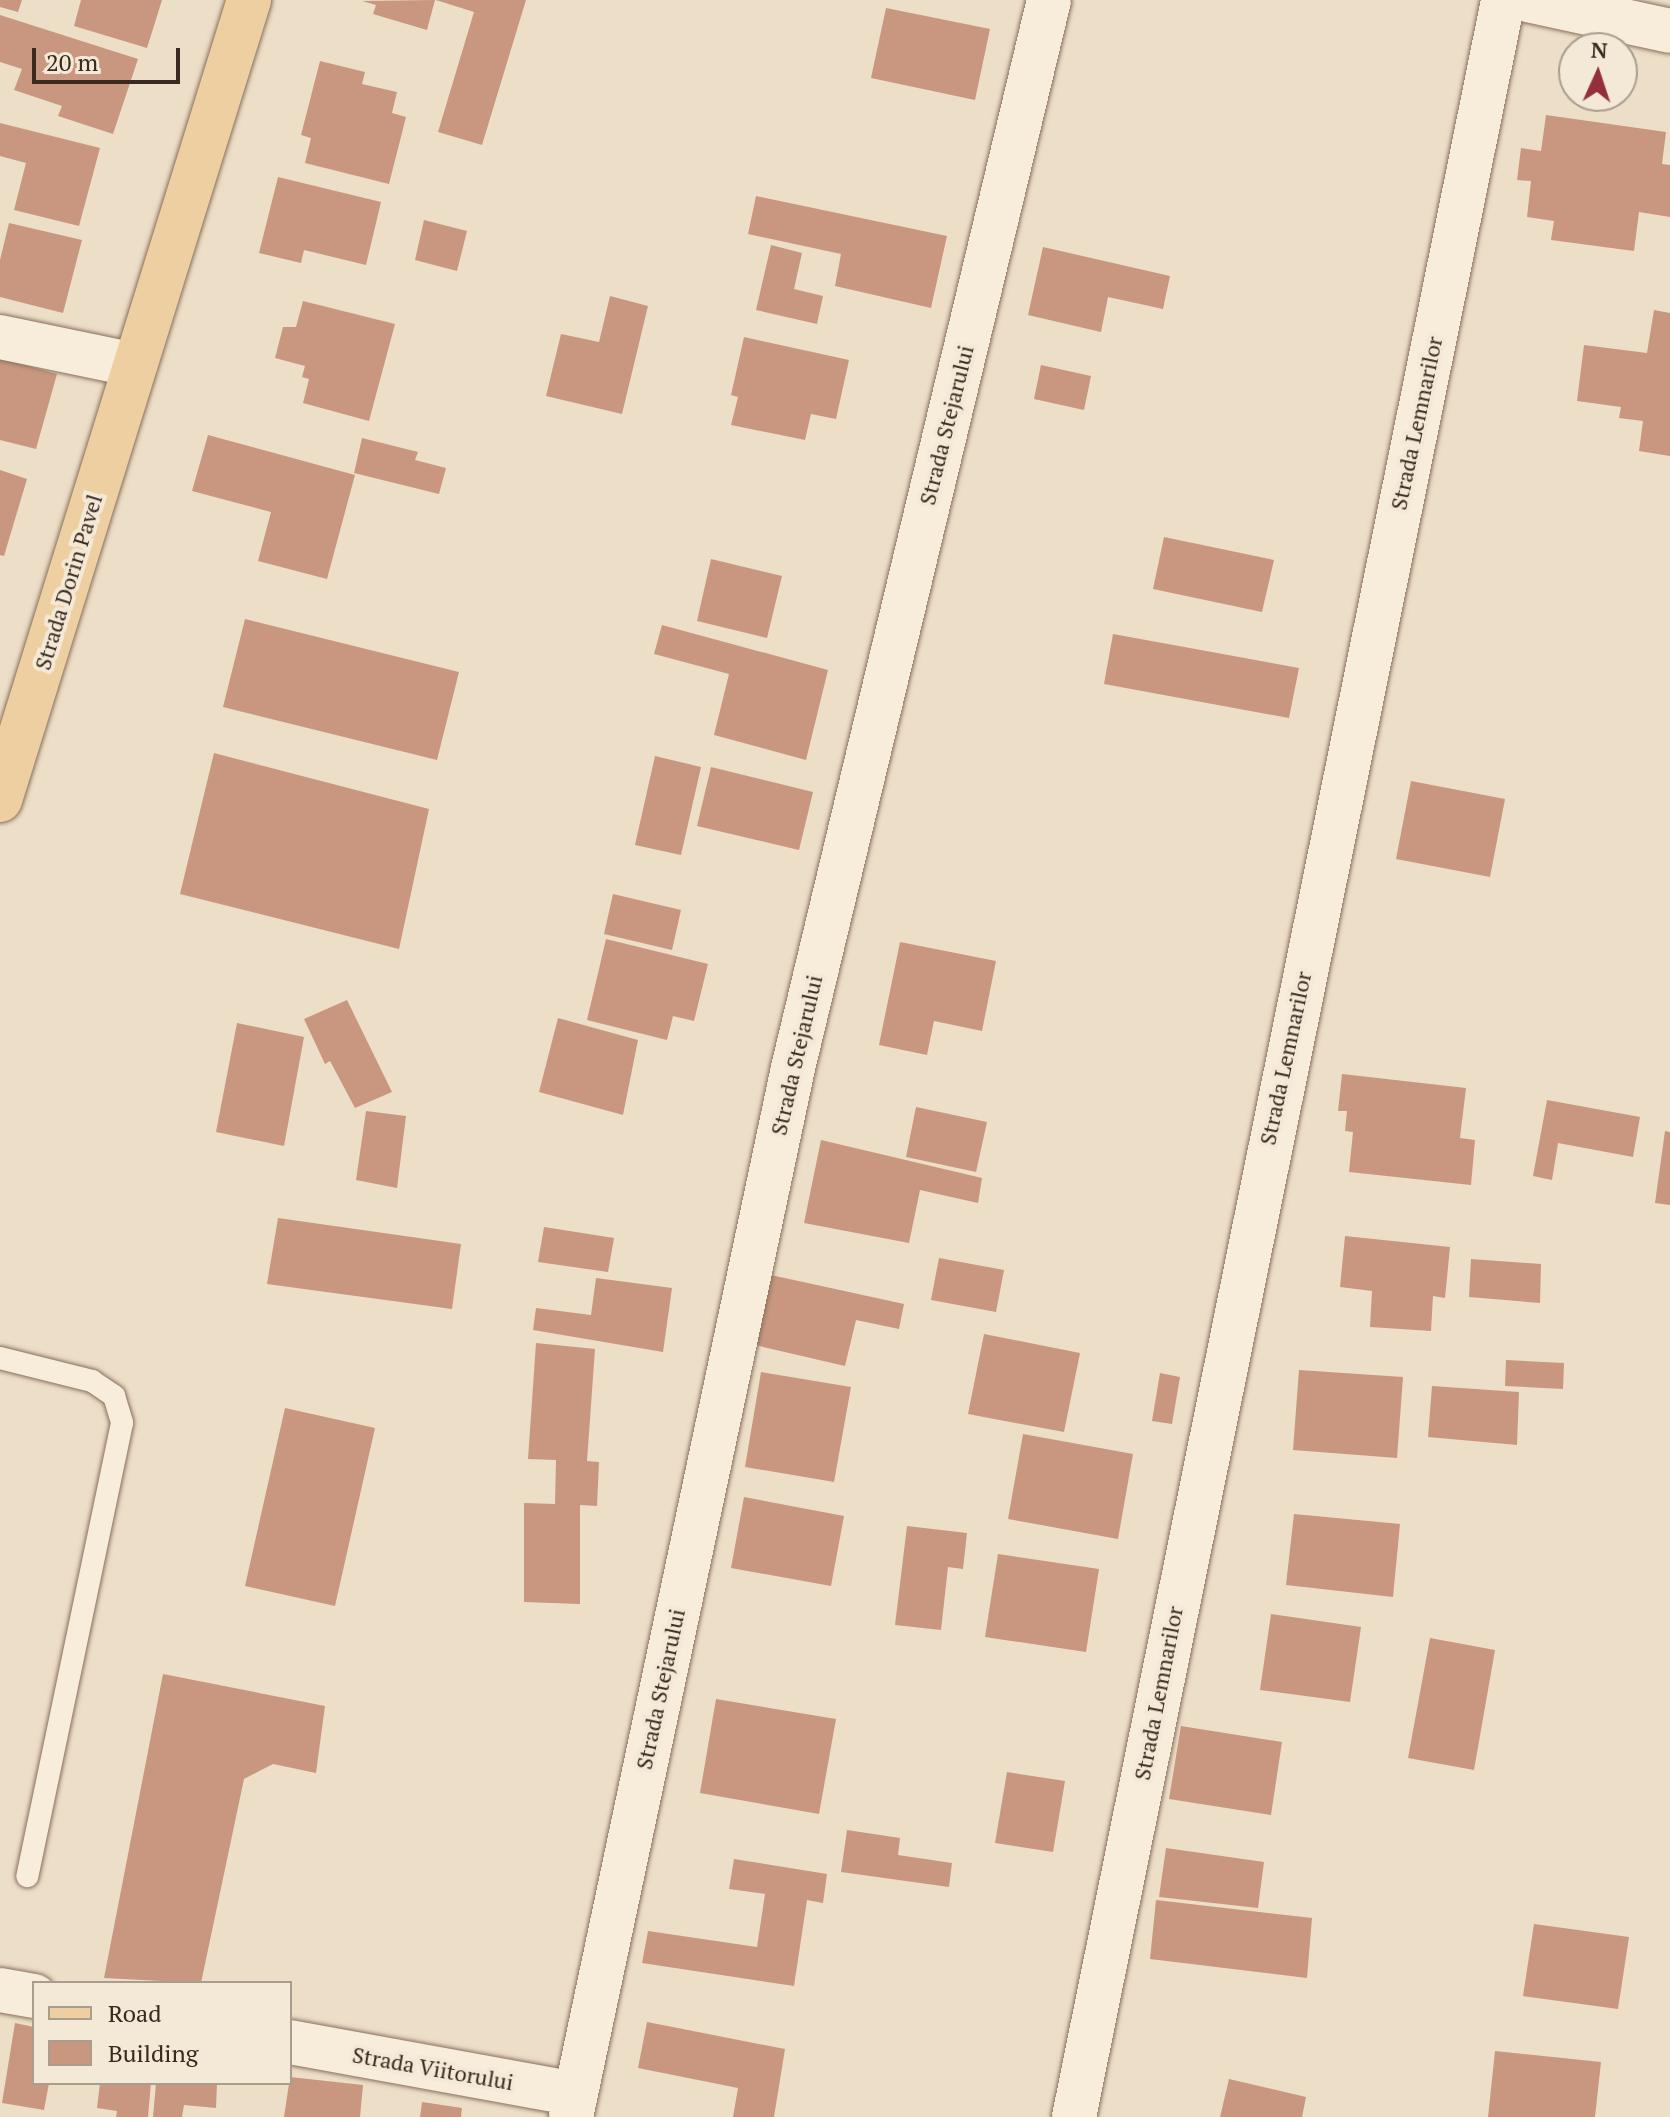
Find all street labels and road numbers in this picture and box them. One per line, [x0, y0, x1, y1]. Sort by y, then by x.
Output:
street label: Strada Lemnarilor [1385, 334, 1447, 512]
street label: Strada Stejarului [913, 342, 979, 508]
street label: Strada Dorin Pavel [29, 491, 107, 673]
street label: Strada Lemnarilor [1254, 969, 1316, 1147]
street label: Strada Stejarului [765, 972, 827, 1138]
street label: Strada Lemnarilor [1128, 1604, 1188, 1782]
street label: Strada Stejarului [630, 1606, 690, 1772]
street label: Strada Viitorului [350, 2041, 516, 2095]

